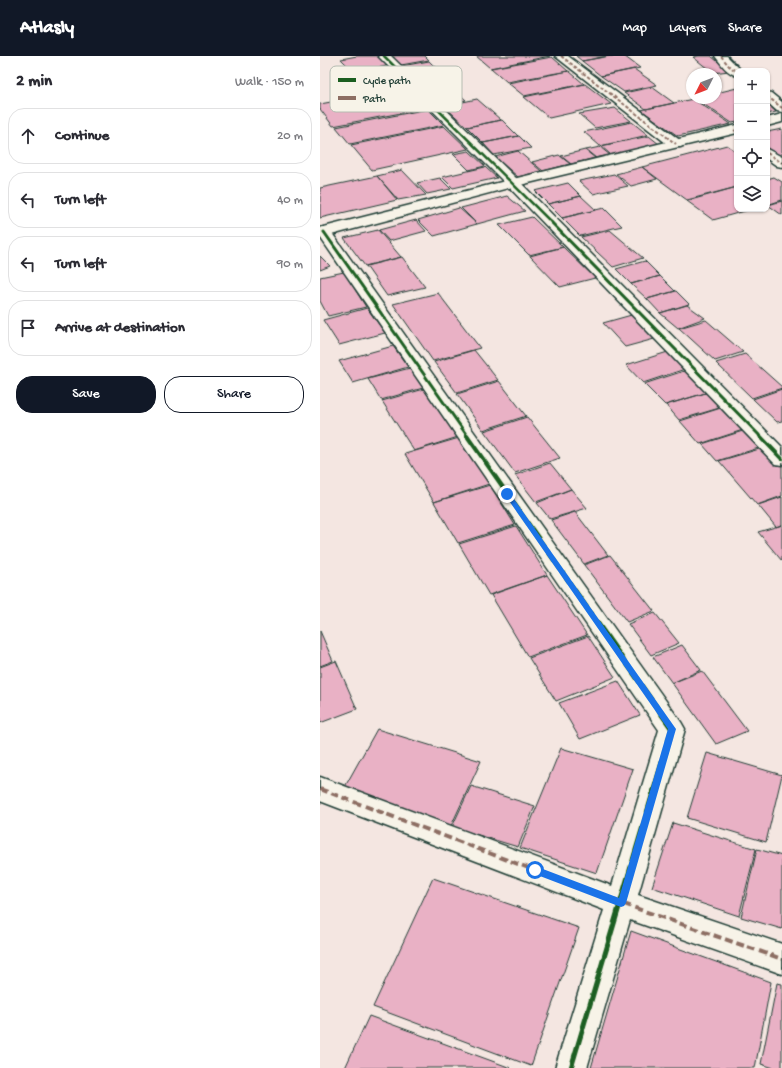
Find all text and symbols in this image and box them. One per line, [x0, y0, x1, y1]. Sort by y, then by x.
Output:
text: Atlasly [20, 17, 74, 40]
text: Map [623, 20, 647, 37]
text: Layers [669, 20, 706, 37]
text: Share [728, 20, 762, 37]
legend [330, 66, 462, 112]
north arrow [686, 68, 722, 104]
map controls [734, 68, 770, 212]
button: + [734, 68, 770, 104]
text: 2 min [16, 72, 52, 92]
text: Walk · 150 m [235, 75, 304, 90]
text: Cycle path [363, 76, 411, 88]
text: Path [362, 94, 386, 106]
button: − [734, 104, 770, 140]
icon: ahead [17, 125, 39, 147]
text: Continue [55, 127, 109, 145]
text: 20 m [277, 129, 303, 144]
button: locate [734, 140, 770, 176]
button: layers [734, 176, 770, 212]
icon: left [17, 189, 39, 211]
text: Turn left [55, 191, 106, 209]
text: 40 m [277, 193, 303, 208]
icon: left [17, 253, 39, 275]
text: Turn left [55, 255, 106, 273]
text: 90 m [277, 257, 303, 272]
icon: arrive [17, 317, 39, 339]
text: Arrive at destination [55, 319, 185, 337]
button: Save [16, 376, 156, 413]
button: Share [164, 376, 304, 413]
route end [498, 485, 516, 503]
route start [526, 861, 544, 879]

